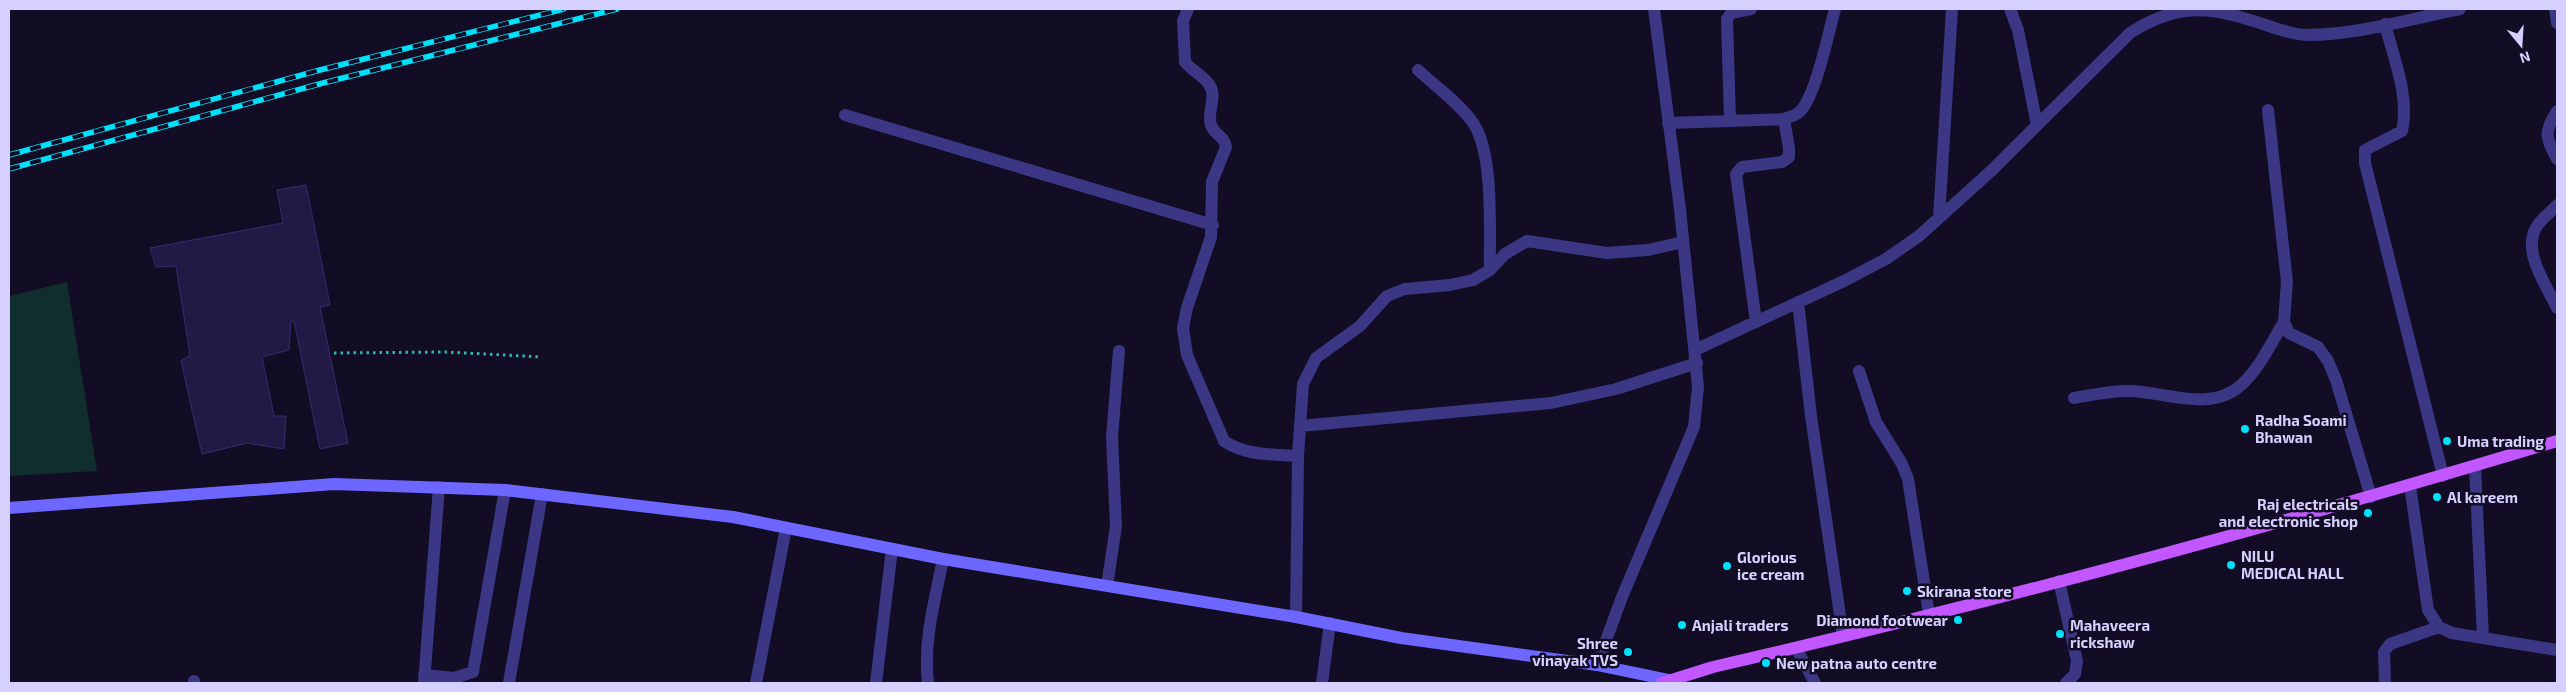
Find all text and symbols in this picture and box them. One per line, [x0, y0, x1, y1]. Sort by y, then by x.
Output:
north arrow [2496, 20, 2546, 70]
text: N [2518, 48, 2533, 67]
place label: Radha Soami Bhawan [2255, 411, 2347, 446]
marker: Radha Soami Bhawan [2239, 423, 2251, 435]
place label: Uma trading [2457, 432, 2544, 450]
marker: Uma trading [2441, 435, 2453, 447]
place label: Al kareem [2447, 488, 2518, 506]
marker: Al kareem [2431, 491, 2443, 503]
place label: Raj electricals and electronic shop [2219, 495, 2358, 530]
marker: Raj electricals and electronic shop [2362, 507, 2374, 519]
place label: NILU MEDICAL HALL [2241, 547, 2344, 582]
place label: Glorious ice cream [1737, 548, 1805, 583]
marker: NILU MEDICAL HALL [2225, 559, 2237, 571]
marker: Glorious ice cream [1721, 560, 1733, 572]
place label: Skirana store [1917, 582, 2012, 600]
marker: Skirana store [1901, 585, 1913, 597]
place label: Diamond footwear [1816, 611, 1949, 629]
marker: Diamond footwear [1952, 614, 1964, 626]
place label: Anjali traders [1692, 616, 1788, 634]
place label: Mahaveera rickshaw [2070, 616, 2150, 651]
marker: Anjali traders [1676, 619, 1688, 631]
marker: Mahaveera rickshaw [2054, 628, 2066, 640]
place label: Shree vinayak TVS [1532, 634, 1618, 670]
marker: Shree vinayak TVS [1622, 646, 1634, 658]
place label: New patna auto centre [1776, 654, 1937, 672]
marker: New patna auto centre [1760, 657, 1772, 669]

